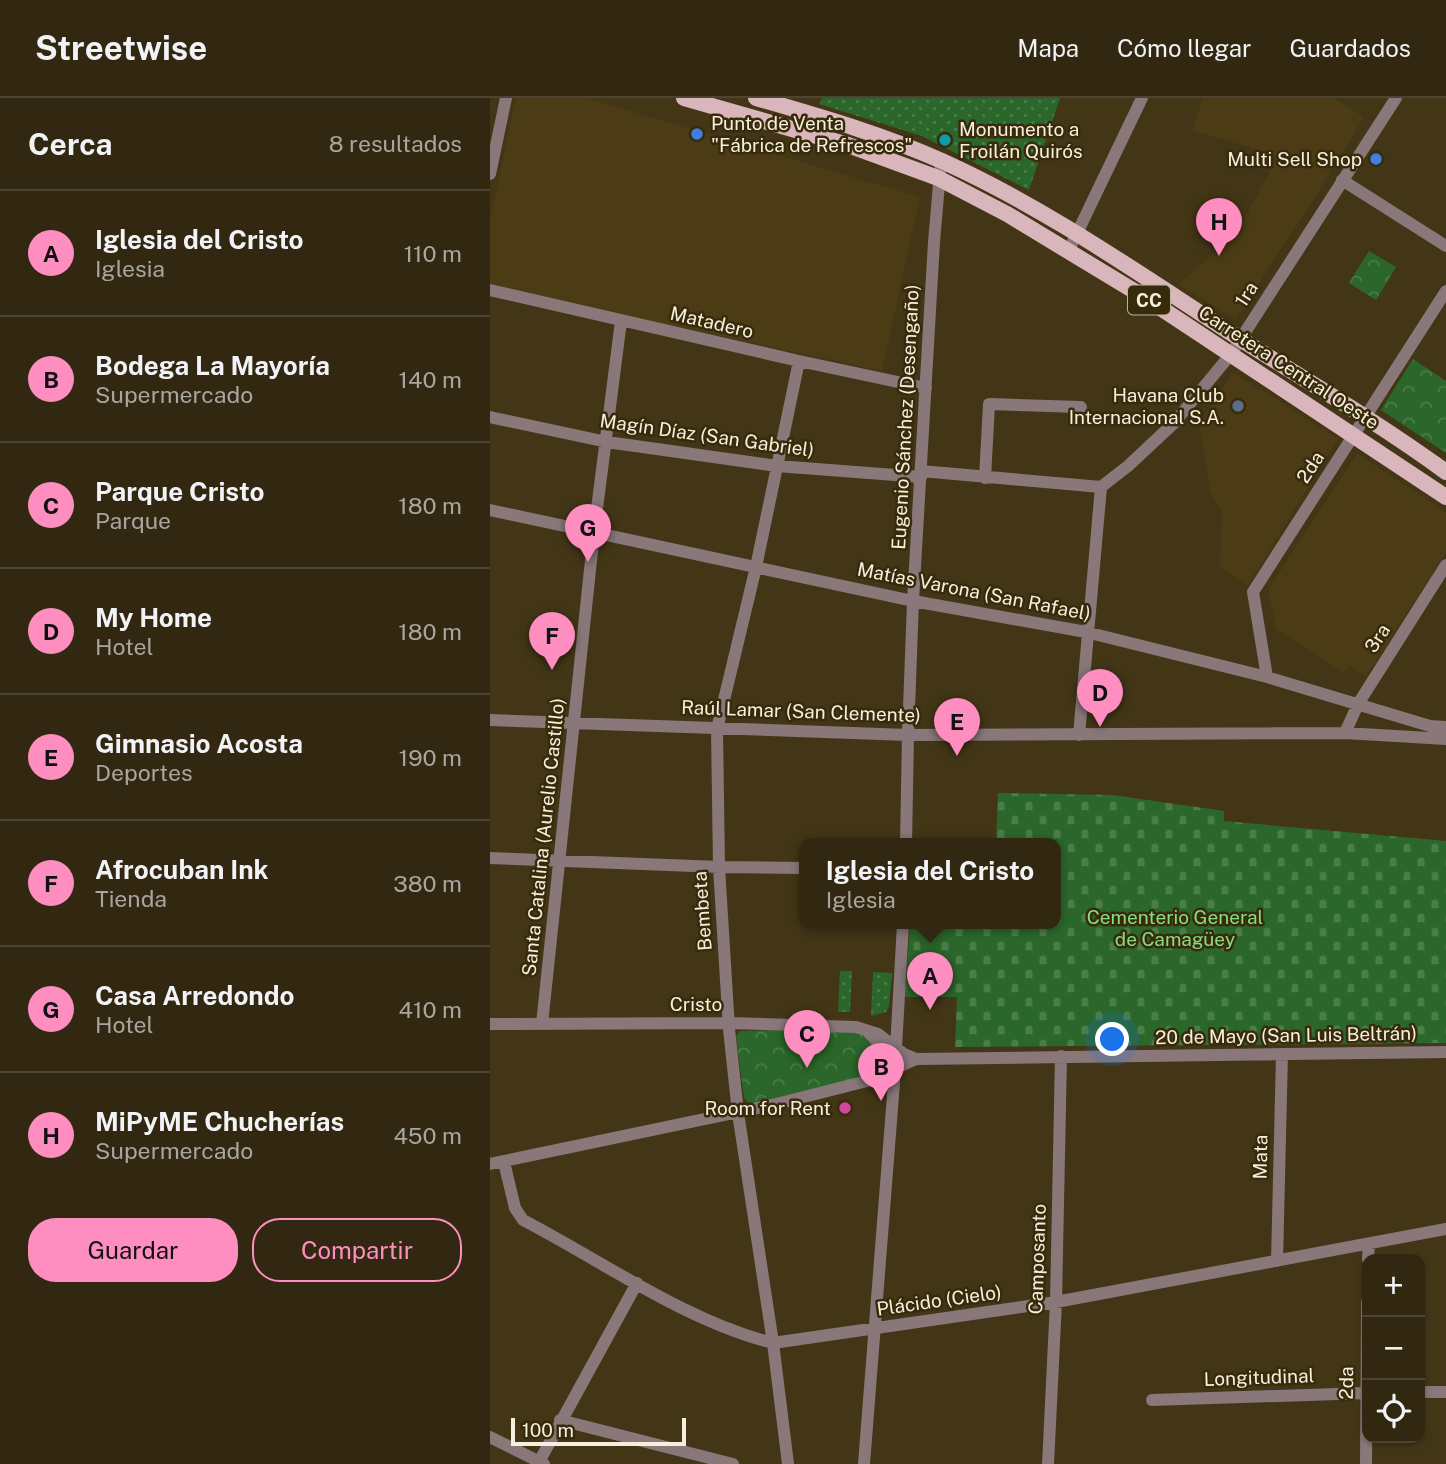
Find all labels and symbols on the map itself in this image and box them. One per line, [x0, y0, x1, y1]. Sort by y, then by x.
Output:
place label: Punto de Venta "Fábrica de Refrescos" [711, 112, 912, 156]
place label: Monumento a Froilán Quirós [959, 118, 1083, 162]
marker: Punto de Venta "Fábrica de Refrescos" [689, 126, 705, 142]
marker: Monumento a Froilán Quirós [937, 132, 953, 148]
place label: Multi Sell Shop [1227, 148, 1362, 170]
marker: Multi Sell Shop [1368, 151, 1384, 167]
pin: H [1196, 198, 1242, 256]
street label: 1ra [1230, 277, 1262, 311]
street label: Eugenio Sánchez (Desengaño) [887, 284, 923, 550]
road number: CC [1128, 286, 1170, 314]
street label: Carretera Central Oeste [1195, 301, 1383, 433]
street label: Matadero [668, 302, 756, 342]
place label: Havana Club Internacional S.A. [1069, 384, 1224, 428]
marker: Havana Club Internacional S.A. [1230, 398, 1246, 414]
street label: Magín Díaz (San Gabriel) [598, 409, 816, 461]
street label: 2da [1292, 447, 1328, 487]
pin: G [565, 504, 611, 562]
street label: Matías Varona (San Rafael) [855, 558, 1093, 624]
pin: F [529, 612, 575, 670]
street label: 3ra [1360, 620, 1394, 656]
pin: D [1077, 669, 1123, 727]
street label: Raúl Lamar (San Clemente) [681, 696, 921, 726]
street label: Santa Catalina (Aurelio Castillo) [517, 697, 569, 977]
pin: E [934, 698, 980, 756]
street label: Bembeta [688, 871, 716, 951]
park label: Cementerio General de Camagüey [1087, 906, 1263, 950]
pin: A [907, 952, 953, 1010]
street label: Cristo [670, 993, 722, 1015]
pin: C [784, 1010, 830, 1068]
your location [1095, 1022, 1129, 1056]
street label: 20 de Mayo (San Luis Beltrán) [1155, 1022, 1417, 1048]
pin: B [858, 1043, 904, 1101]
place label: Room for Rent [704, 1097, 831, 1119]
marker: Room for Rent [837, 1100, 853, 1116]
street label: Mata [1249, 1134, 1271, 1180]
street label: Camposanto [1024, 1203, 1050, 1315]
street label: Plácido (Cielo) [875, 1280, 1003, 1320]
street label: Longitudinal [1203, 1364, 1315, 1390]
street label: 2da [1335, 1366, 1357, 1400]
scale bar [511, 1415, 686, 1447]

